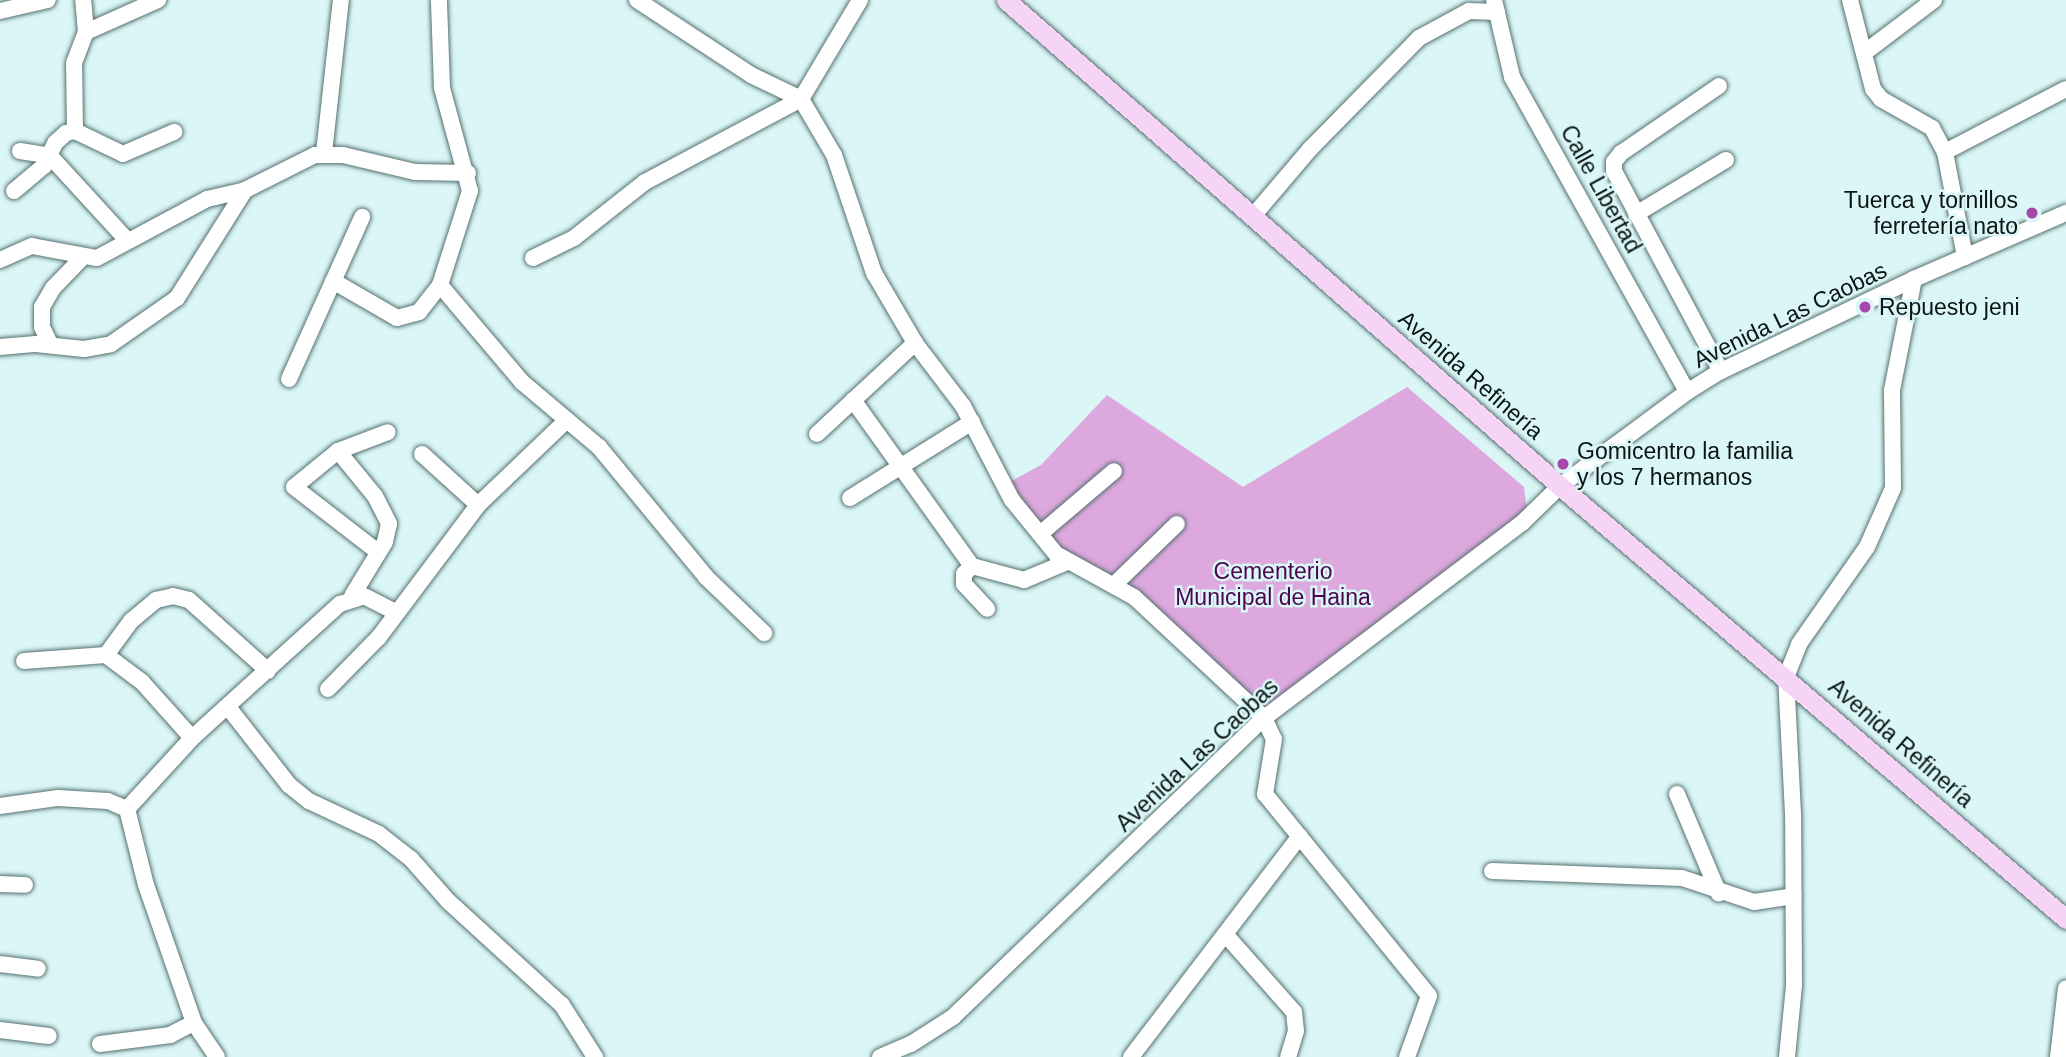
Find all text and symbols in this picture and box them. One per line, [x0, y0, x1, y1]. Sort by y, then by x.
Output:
street label: Calle Libertad [1555, 120, 1647, 258]
place label: Tuerca y tornillos ferretería nato [1844, 186, 2018, 240]
marker: Tuerca y tornillos ferretería nato [2024, 205, 2040, 221]
street label: Avenida Las Caobas [1689, 256, 1891, 374]
place label: Repuesto jeni [1879, 293, 2020, 321]
marker: Repuesto jeni [1857, 299, 1873, 315]
street label: Avenida Refinería [1393, 305, 1549, 445]
place label: Gomicentro la familia y los 7 hermanos [1577, 437, 1793, 491]
marker: Gomicentro la familia y los 7 hermanos [1555, 456, 1571, 472]
park label: Cementerio Municipal de Haina [1175, 557, 1371, 611]
street label: Avenida Las Caobas [1110, 673, 1284, 837]
street label: Avenida Refinería [1823, 673, 1979, 813]

